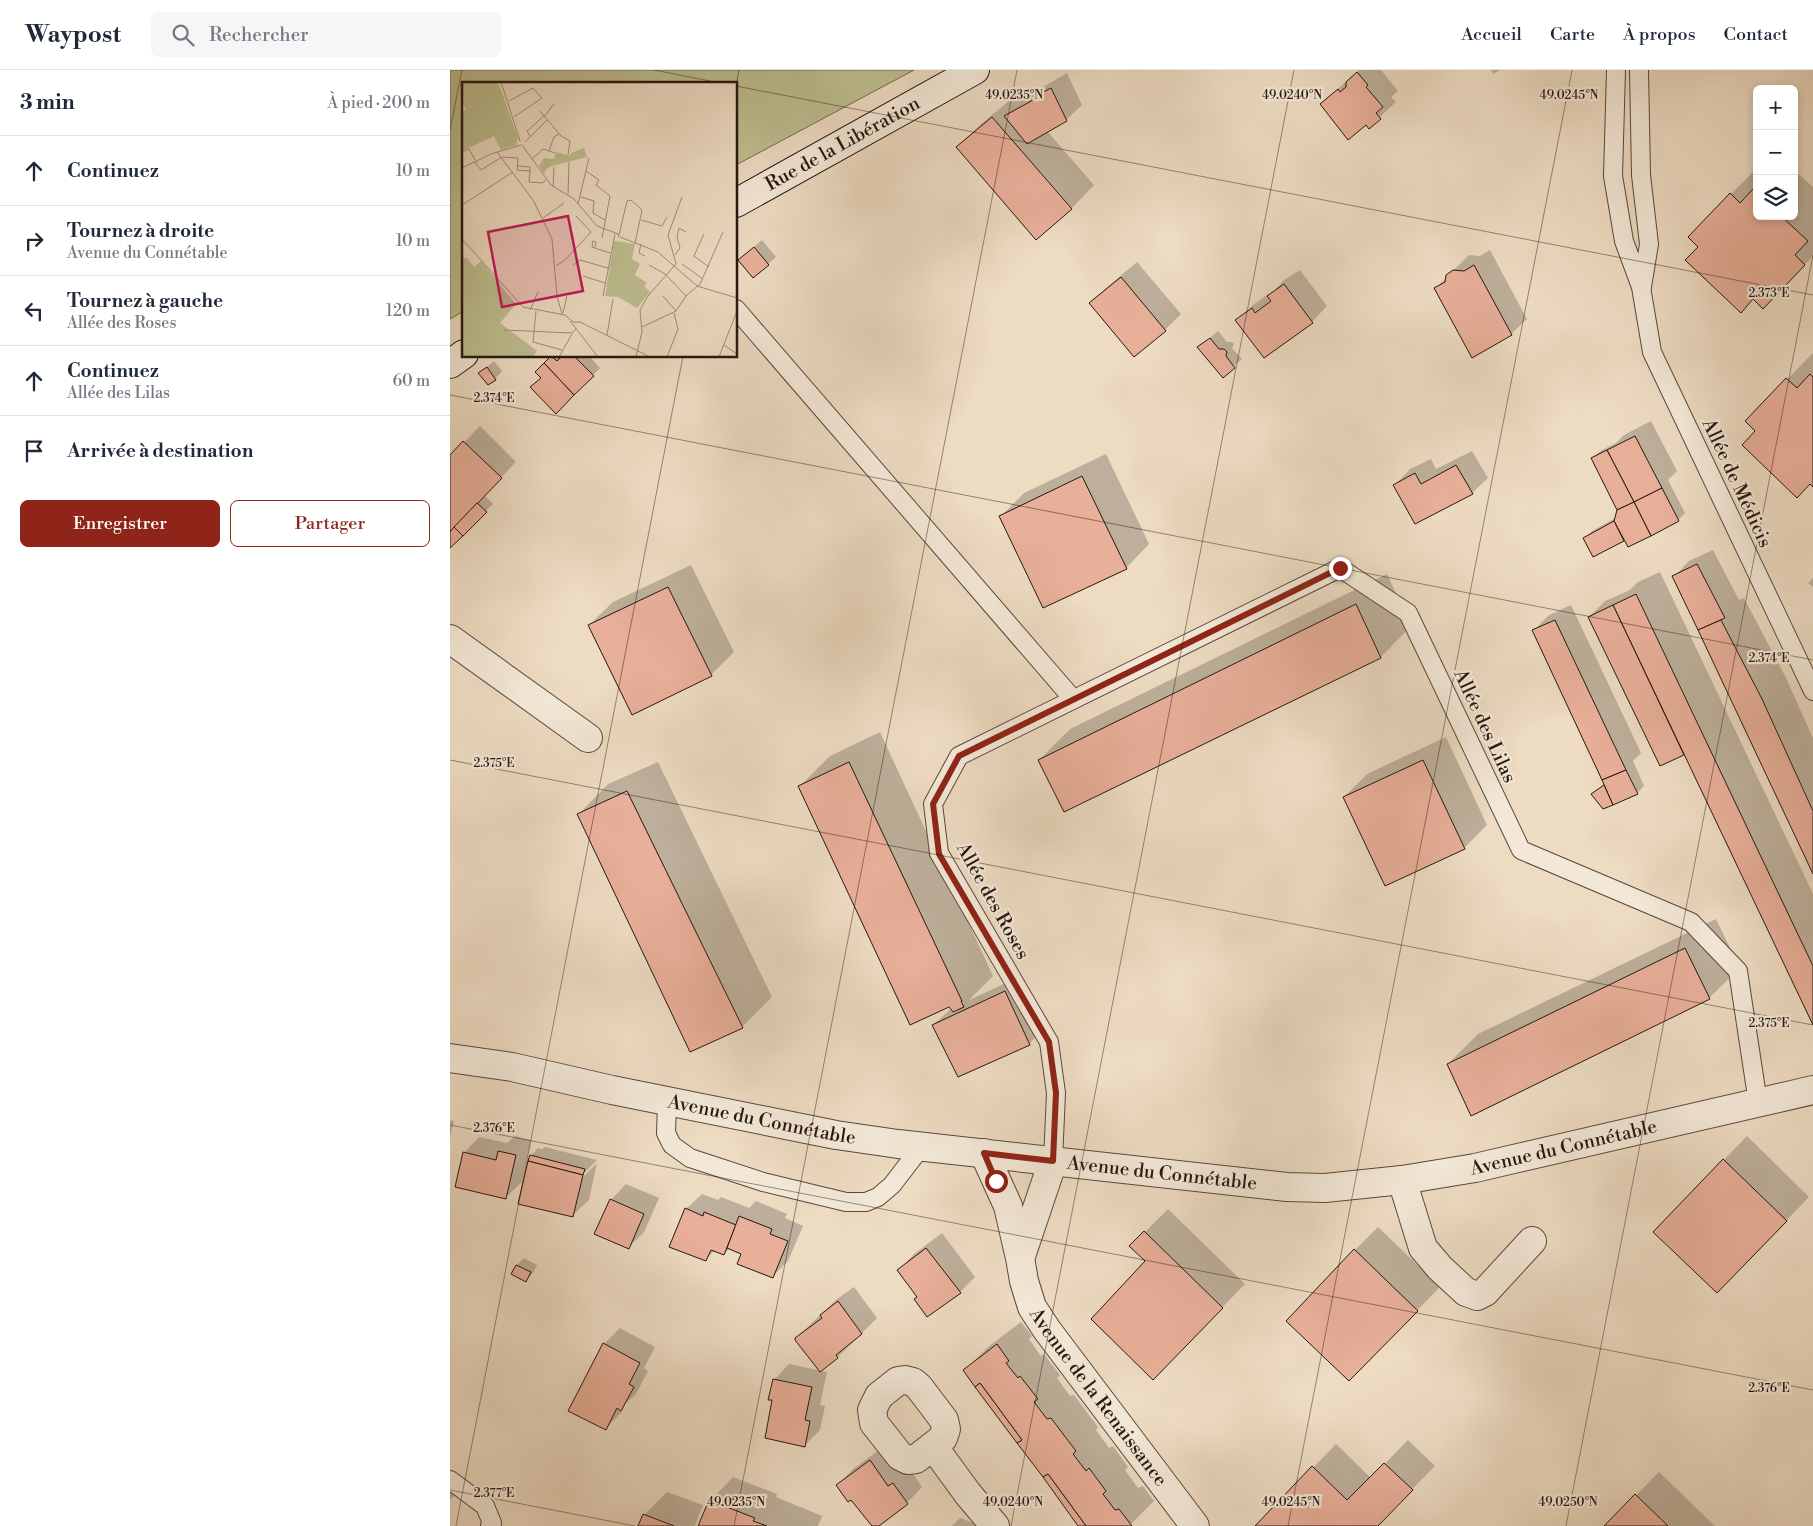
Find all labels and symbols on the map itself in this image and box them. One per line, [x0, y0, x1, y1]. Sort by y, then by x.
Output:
inset map [462, 82, 738, 358]
text: 49.0235°N [985, 88, 1043, 103]
text: 49.0240°N [1262, 88, 1322, 103]
text: 49.0245°N [1540, 88, 1598, 103]
street label: Rue de la Libération [761, 91, 924, 196]
text: 2.373°E [1748, 286, 1790, 301]
text: 2.374°E [473, 391, 515, 406]
street label: Allée de Médicis [1696, 414, 1777, 551]
route end [1329, 557, 1352, 580]
text: 2.374°E [1748, 651, 1790, 666]
street label: Allée des Lilas [1448, 665, 1522, 787]
text: 2.375°E [473, 756, 515, 771]
street label: Allée des Roses [951, 837, 1035, 964]
text: 2.375°E [1748, 1016, 1790, 1031]
street label: Avenue du Connétable [665, 1089, 857, 1150]
street label: Avenue du Connétable [1467, 1114, 1659, 1181]
text: 2.376°E [473, 1121, 515, 1136]
street label: Avenue du Connétable [1065, 1151, 1258, 1196]
route start [985, 1170, 1008, 1193]
street label: Avenue de la Renaissance [1023, 1303, 1173, 1491]
text: 2.376°E [1748, 1381, 1790, 1396]
text: 2.377°E [474, 1486, 514, 1501]
text: 49.0235°N [707, 1495, 765, 1510]
text: 49.0240°N [983, 1495, 1043, 1510]
text: 49.0245°N [1262, 1495, 1320, 1510]
text: 49.0250°N [1538, 1495, 1598, 1510]

